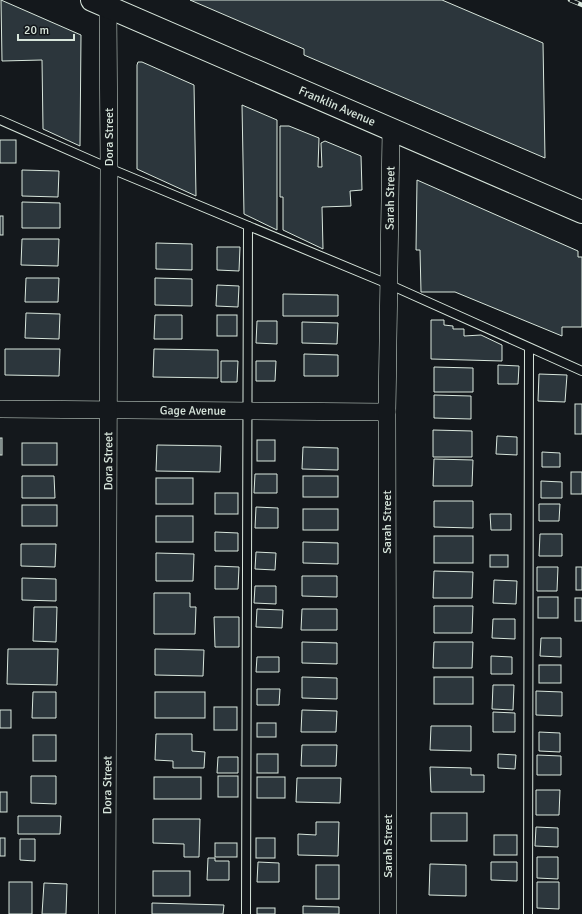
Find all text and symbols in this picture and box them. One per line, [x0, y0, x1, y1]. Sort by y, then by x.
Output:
scale bar [18, 16, 74, 42]
text: 20 m [24, 23, 49, 38]
street label: Franklin Avenue [296, 83, 378, 130]
street label: Dora Street [102, 108, 117, 166]
street label: Sarah Street [383, 166, 398, 230]
street label: Gage Avenue [160, 403, 226, 419]
street label: Dora Street [101, 432, 116, 490]
street label: Sarah Street [380, 490, 395, 554]
street label: Dora Street [100, 756, 115, 814]
street label: Sarah Street [381, 814, 396, 878]

